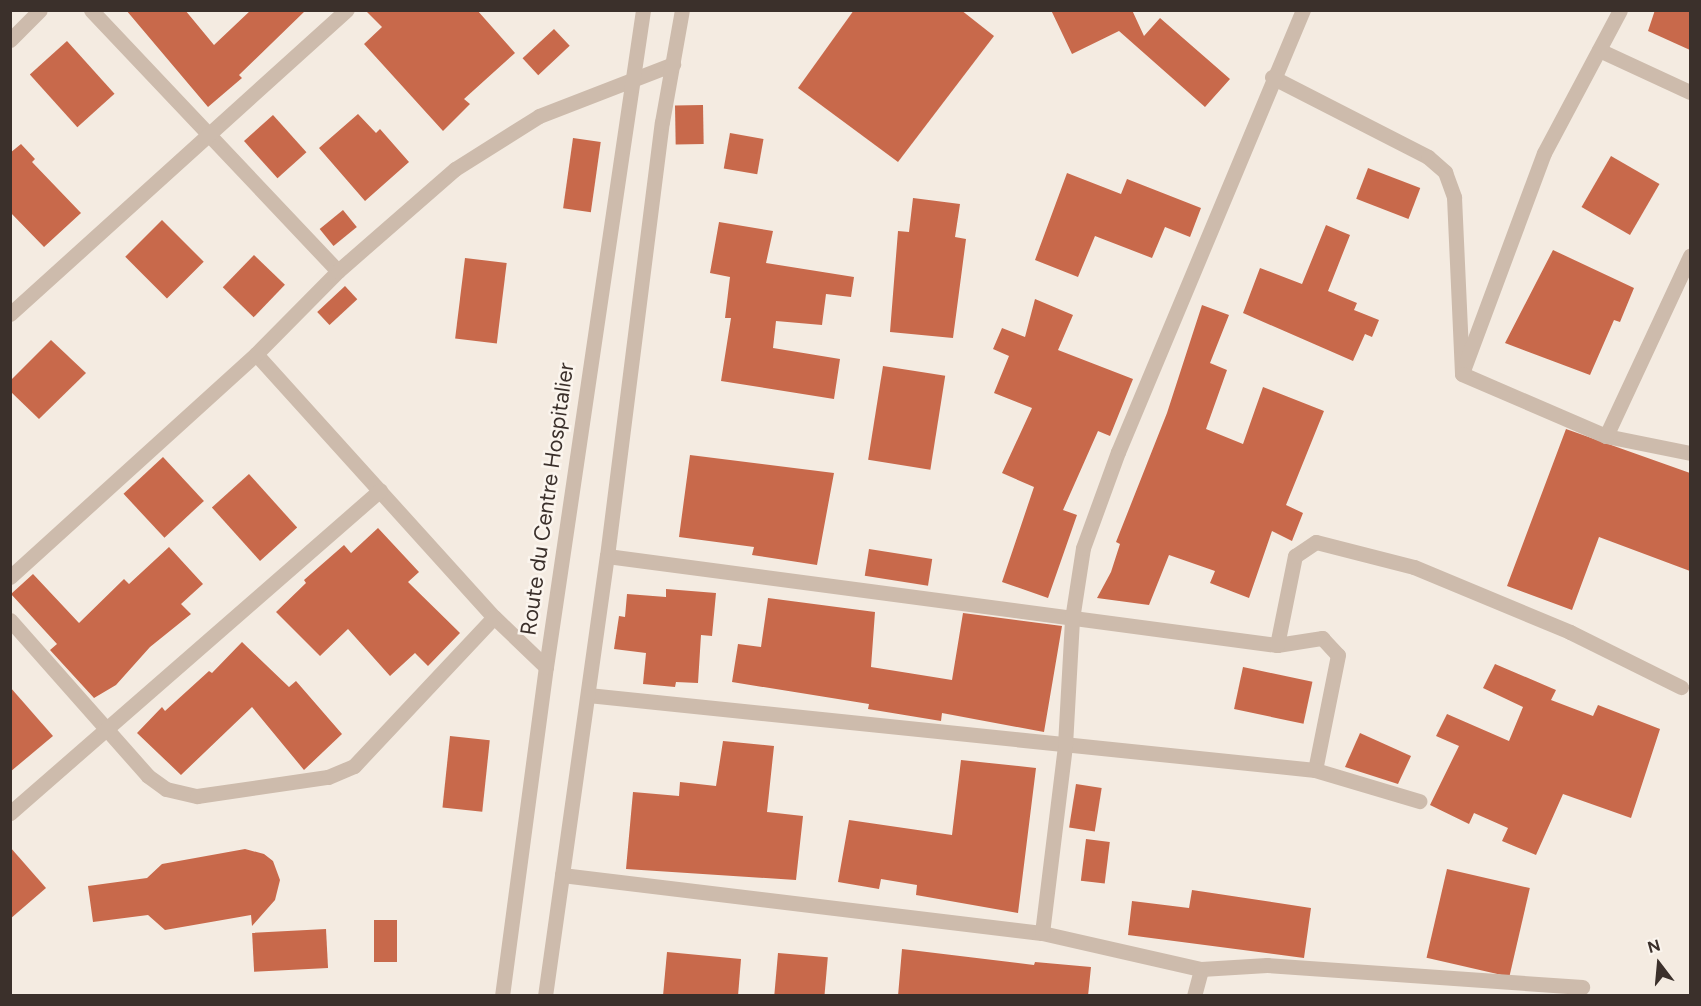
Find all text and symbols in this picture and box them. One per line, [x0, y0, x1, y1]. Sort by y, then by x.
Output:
street label: Route du Centre Hospitalier [515, 361, 579, 637]
north arrow [1629, 934, 1689, 994]
text: N [1645, 935, 1662, 957]

